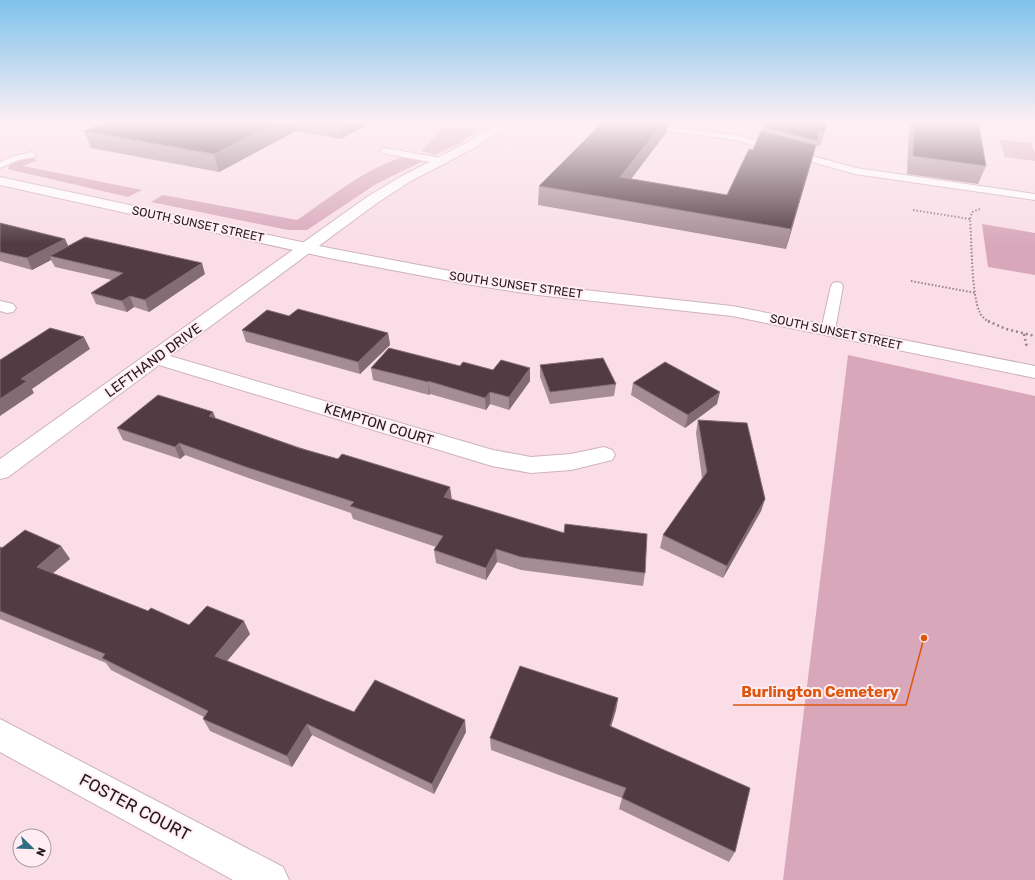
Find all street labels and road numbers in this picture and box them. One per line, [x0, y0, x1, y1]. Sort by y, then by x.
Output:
street label: SOUTH SUNSET STREET [131, 203, 265, 245]
street label: SOUTH SUNSET STREET [448, 269, 584, 301]
street label: SOUTH SUNSET STREET [769, 311, 903, 353]
street label: LEFTHAND DRIVE [102, 320, 205, 401]
street label: KEMPTON COURT [322, 400, 436, 449]
street label: FOSTER COURT [76, 769, 194, 845]

